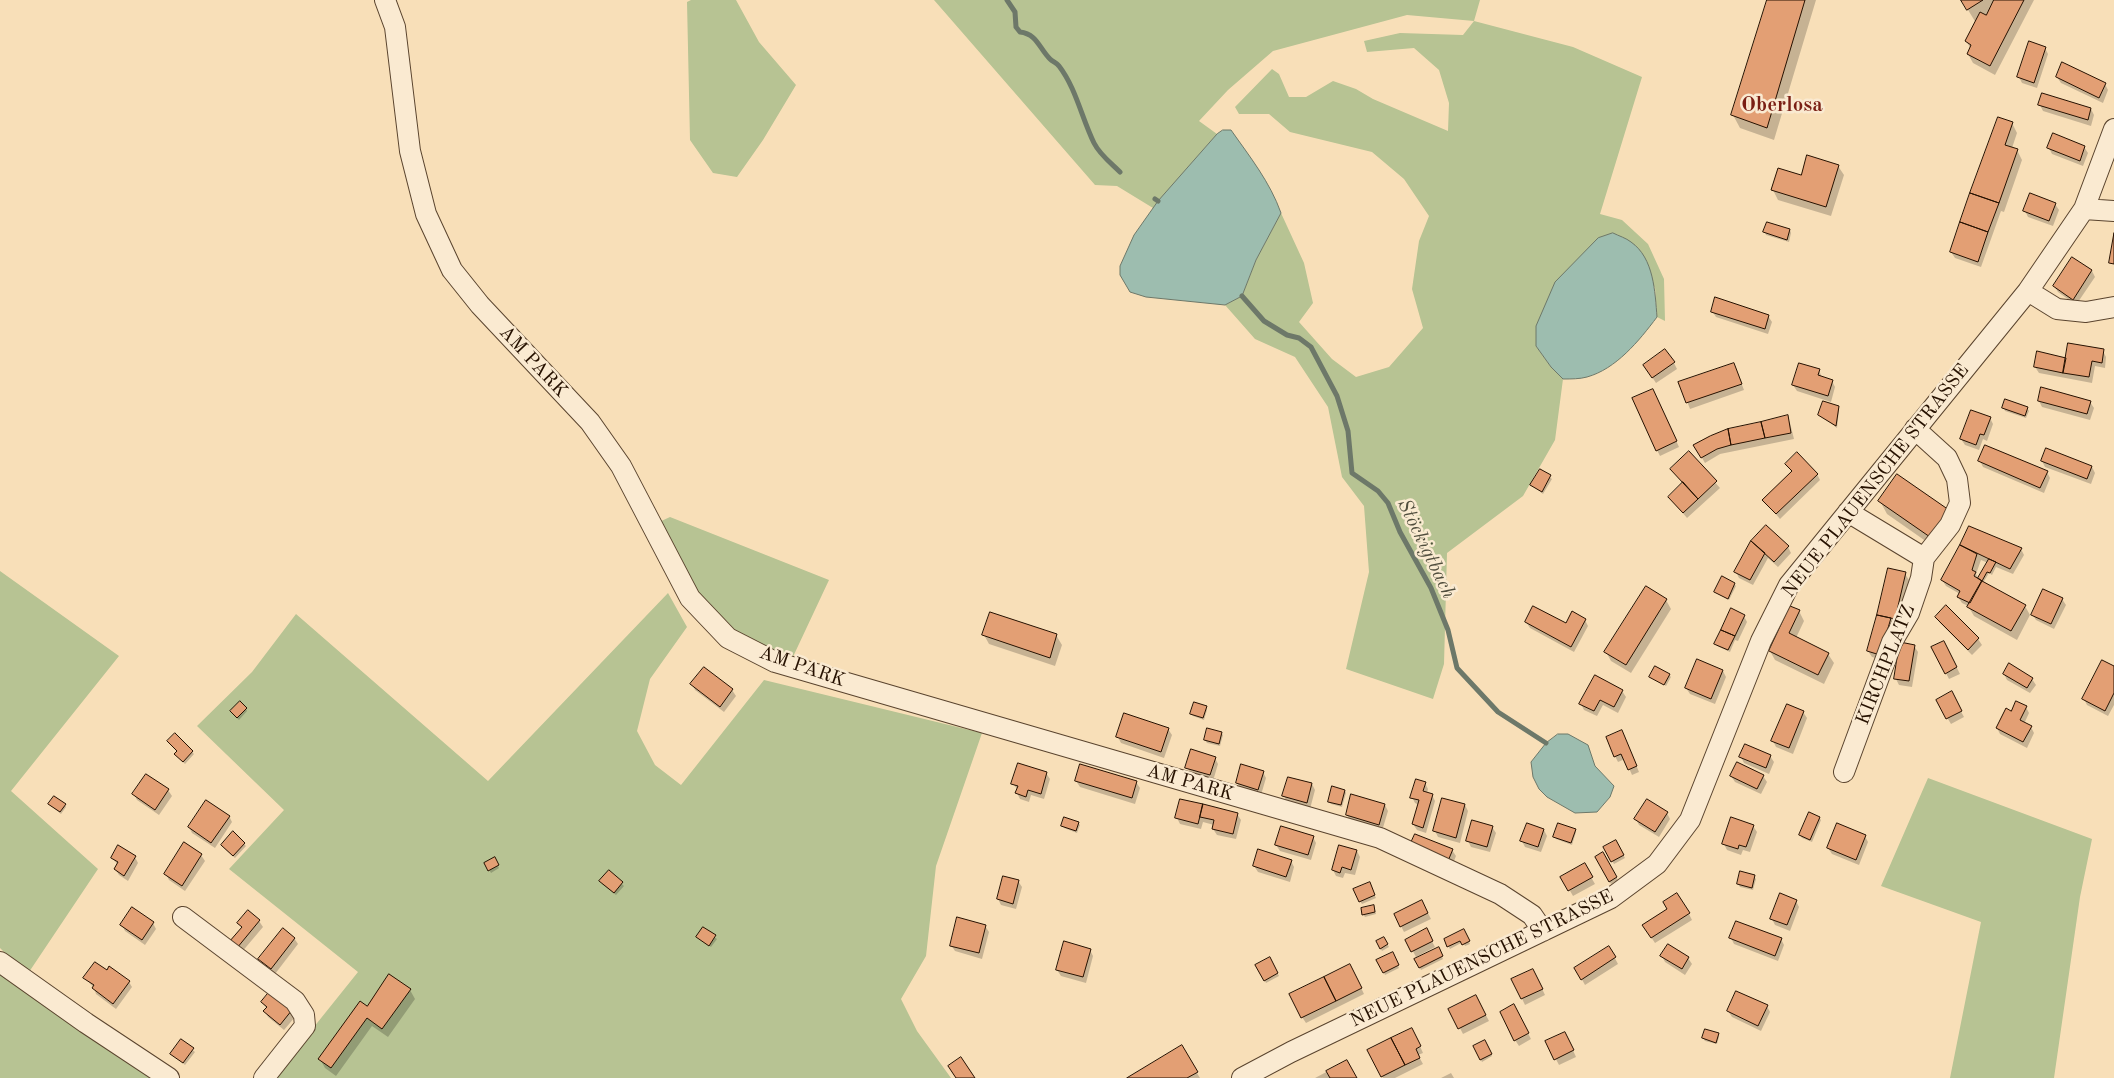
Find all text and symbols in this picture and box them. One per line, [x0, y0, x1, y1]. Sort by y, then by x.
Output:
district label: Oberlosa [1741, 92, 1823, 118]
street label: AM PARK [494, 321, 572, 403]
street label: NEUE PLAUENSCHE STRASSE [1778, 360, 1974, 602]
water label: Stöckigtbach [1392, 495, 1460, 603]
street label: KIRCHPLATZ [1852, 602, 1920, 728]
street label: AM PARK [756, 642, 848, 692]
street label: AM PARK [1144, 760, 1236, 806]
street label: NEUE PLAUENSCHE STRASSE [1347, 885, 1617, 1033]

